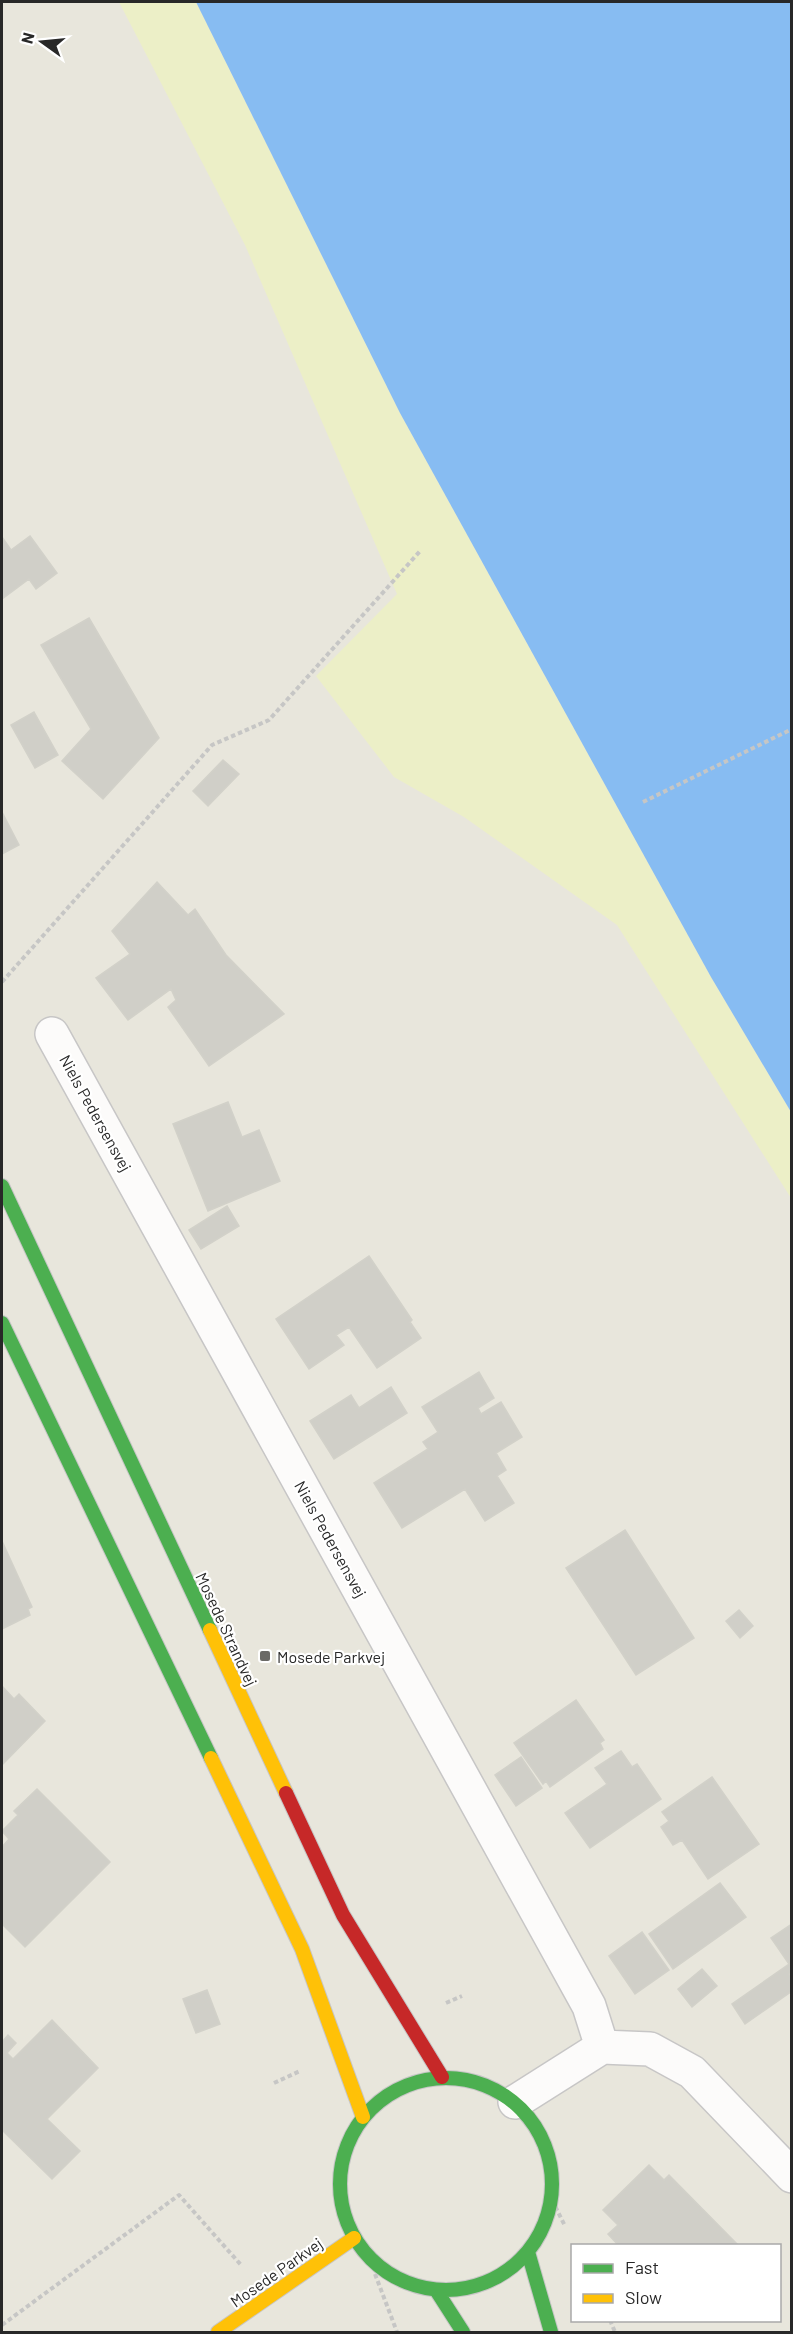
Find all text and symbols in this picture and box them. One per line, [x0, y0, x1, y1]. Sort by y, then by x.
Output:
north arrow [12, 12, 72, 72]
text: N [16, 30, 38, 46]
street label: Niels Pedersensvej [56, 1051, 136, 1175]
street label: Niels Pedersensvej [291, 1477, 371, 1601]
street label: Mosede Strandvej [192, 1569, 262, 1689]
place label: Mosede Parkvej [277, 1647, 385, 1666]
marker: Mosede Parkvej [258, 1649, 272, 1663]
street label: Mosede Parkvej [226, 2233, 326, 2311]
legend [571, 2244, 781, 2322]
text: Fast [625, 2256, 659, 2278]
text: Slow [625, 2286, 662, 2308]

